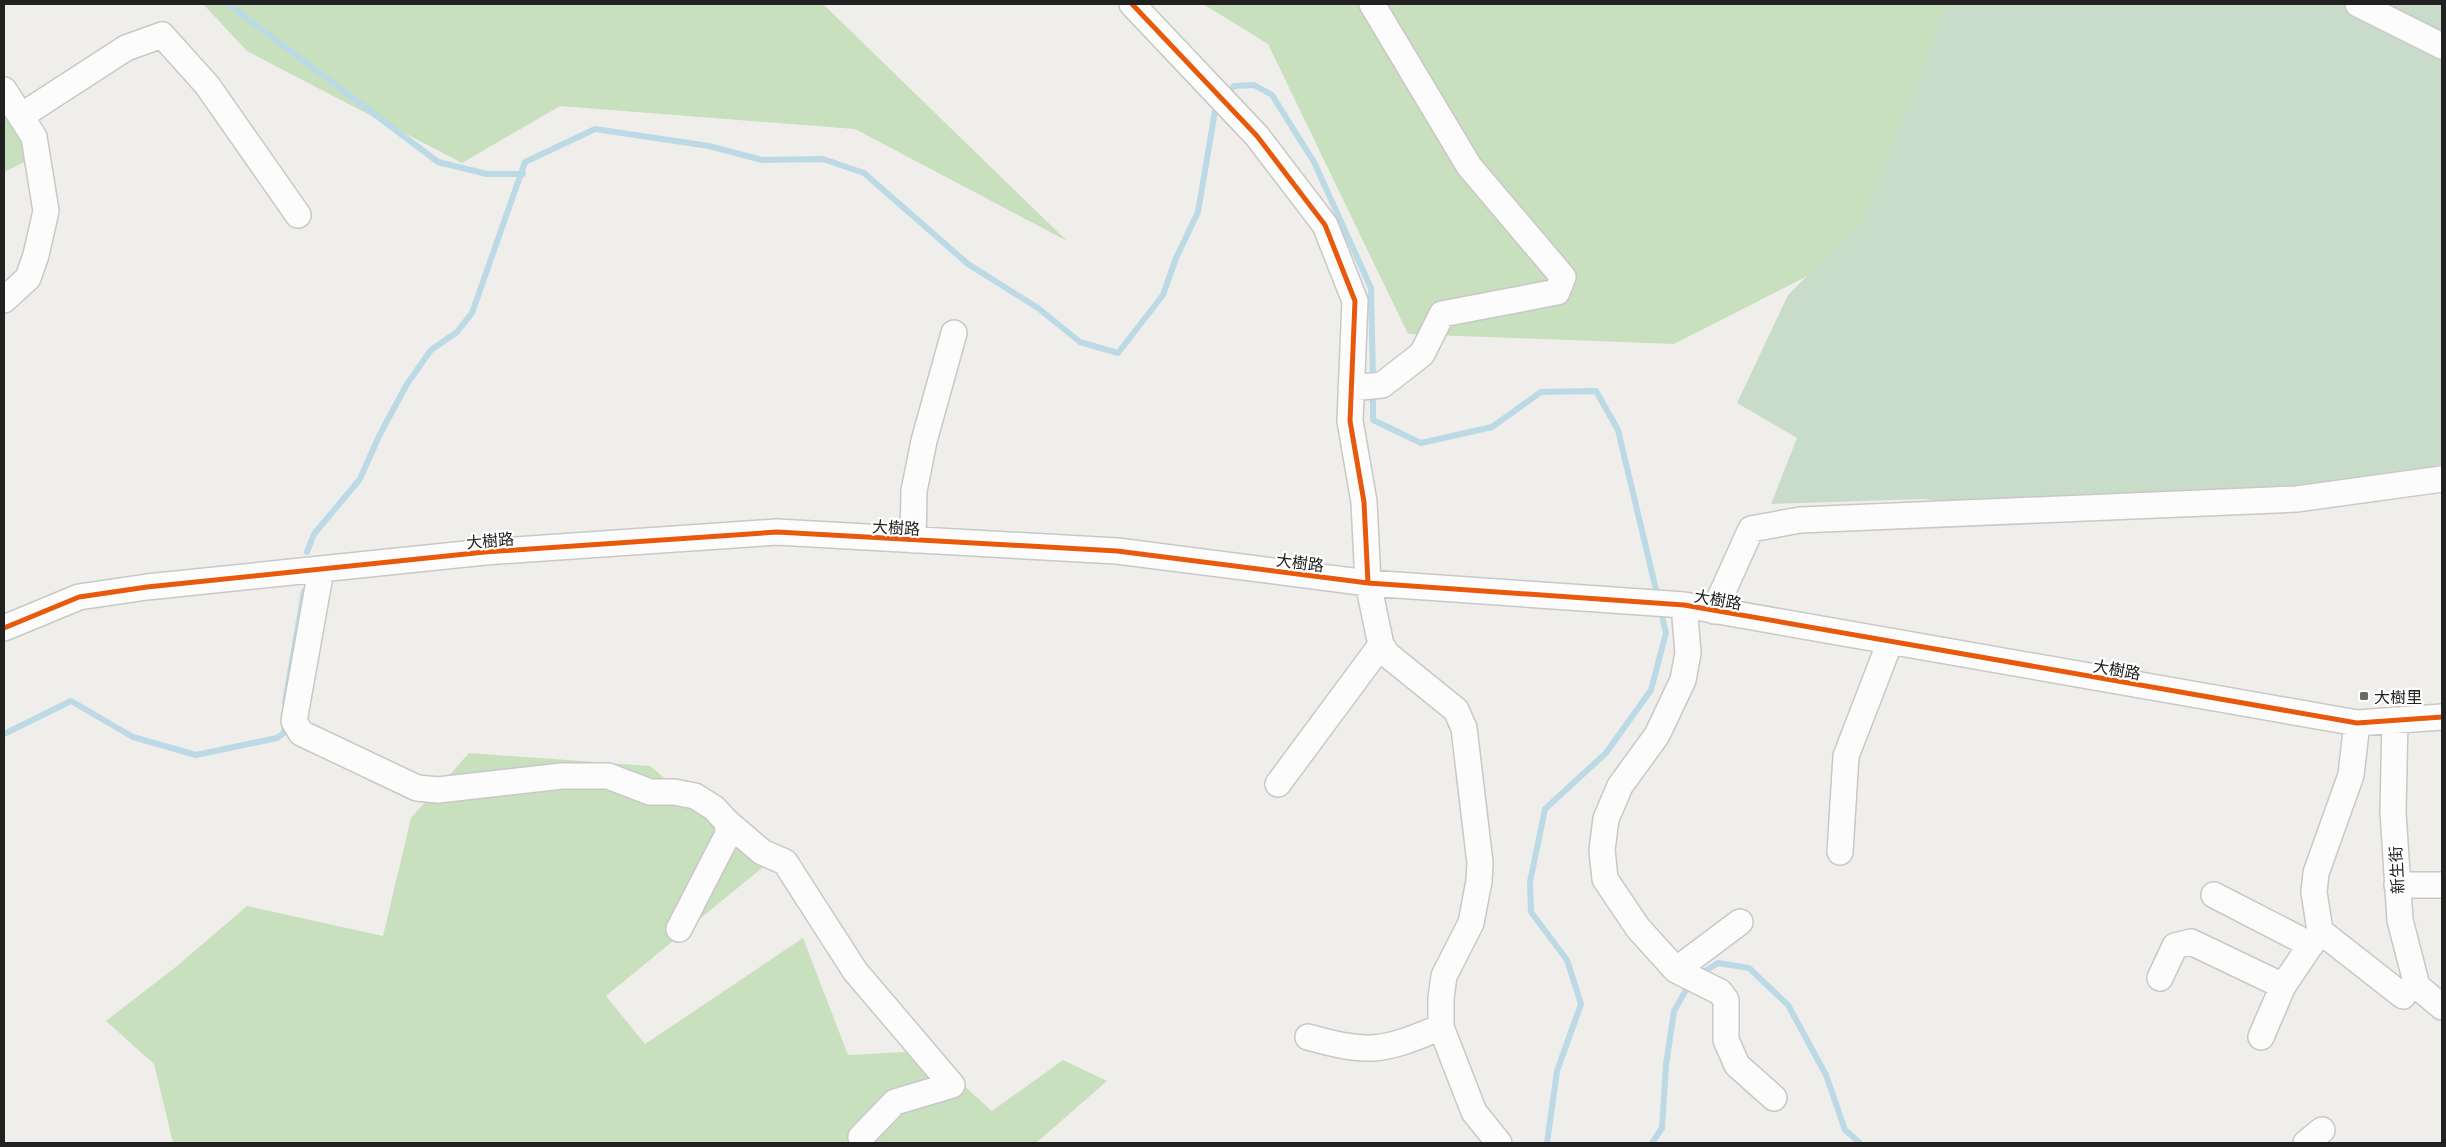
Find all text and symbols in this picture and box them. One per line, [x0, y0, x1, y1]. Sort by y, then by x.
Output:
street label: 大樹路 [872, 516, 920, 538]
street label: 大樹路 [465, 528, 515, 552]
street label: 大樹路 [1275, 550, 1325, 574]
street label: 大樹路 [1693, 585, 1743, 613]
street label: 大樹路 [2092, 655, 2142, 683]
place label: 大樹里 [2374, 687, 2422, 706]
marker: 大樹里 [2358, 690, 2370, 702]
street label: 新生街 [2385, 846, 2407, 894]

